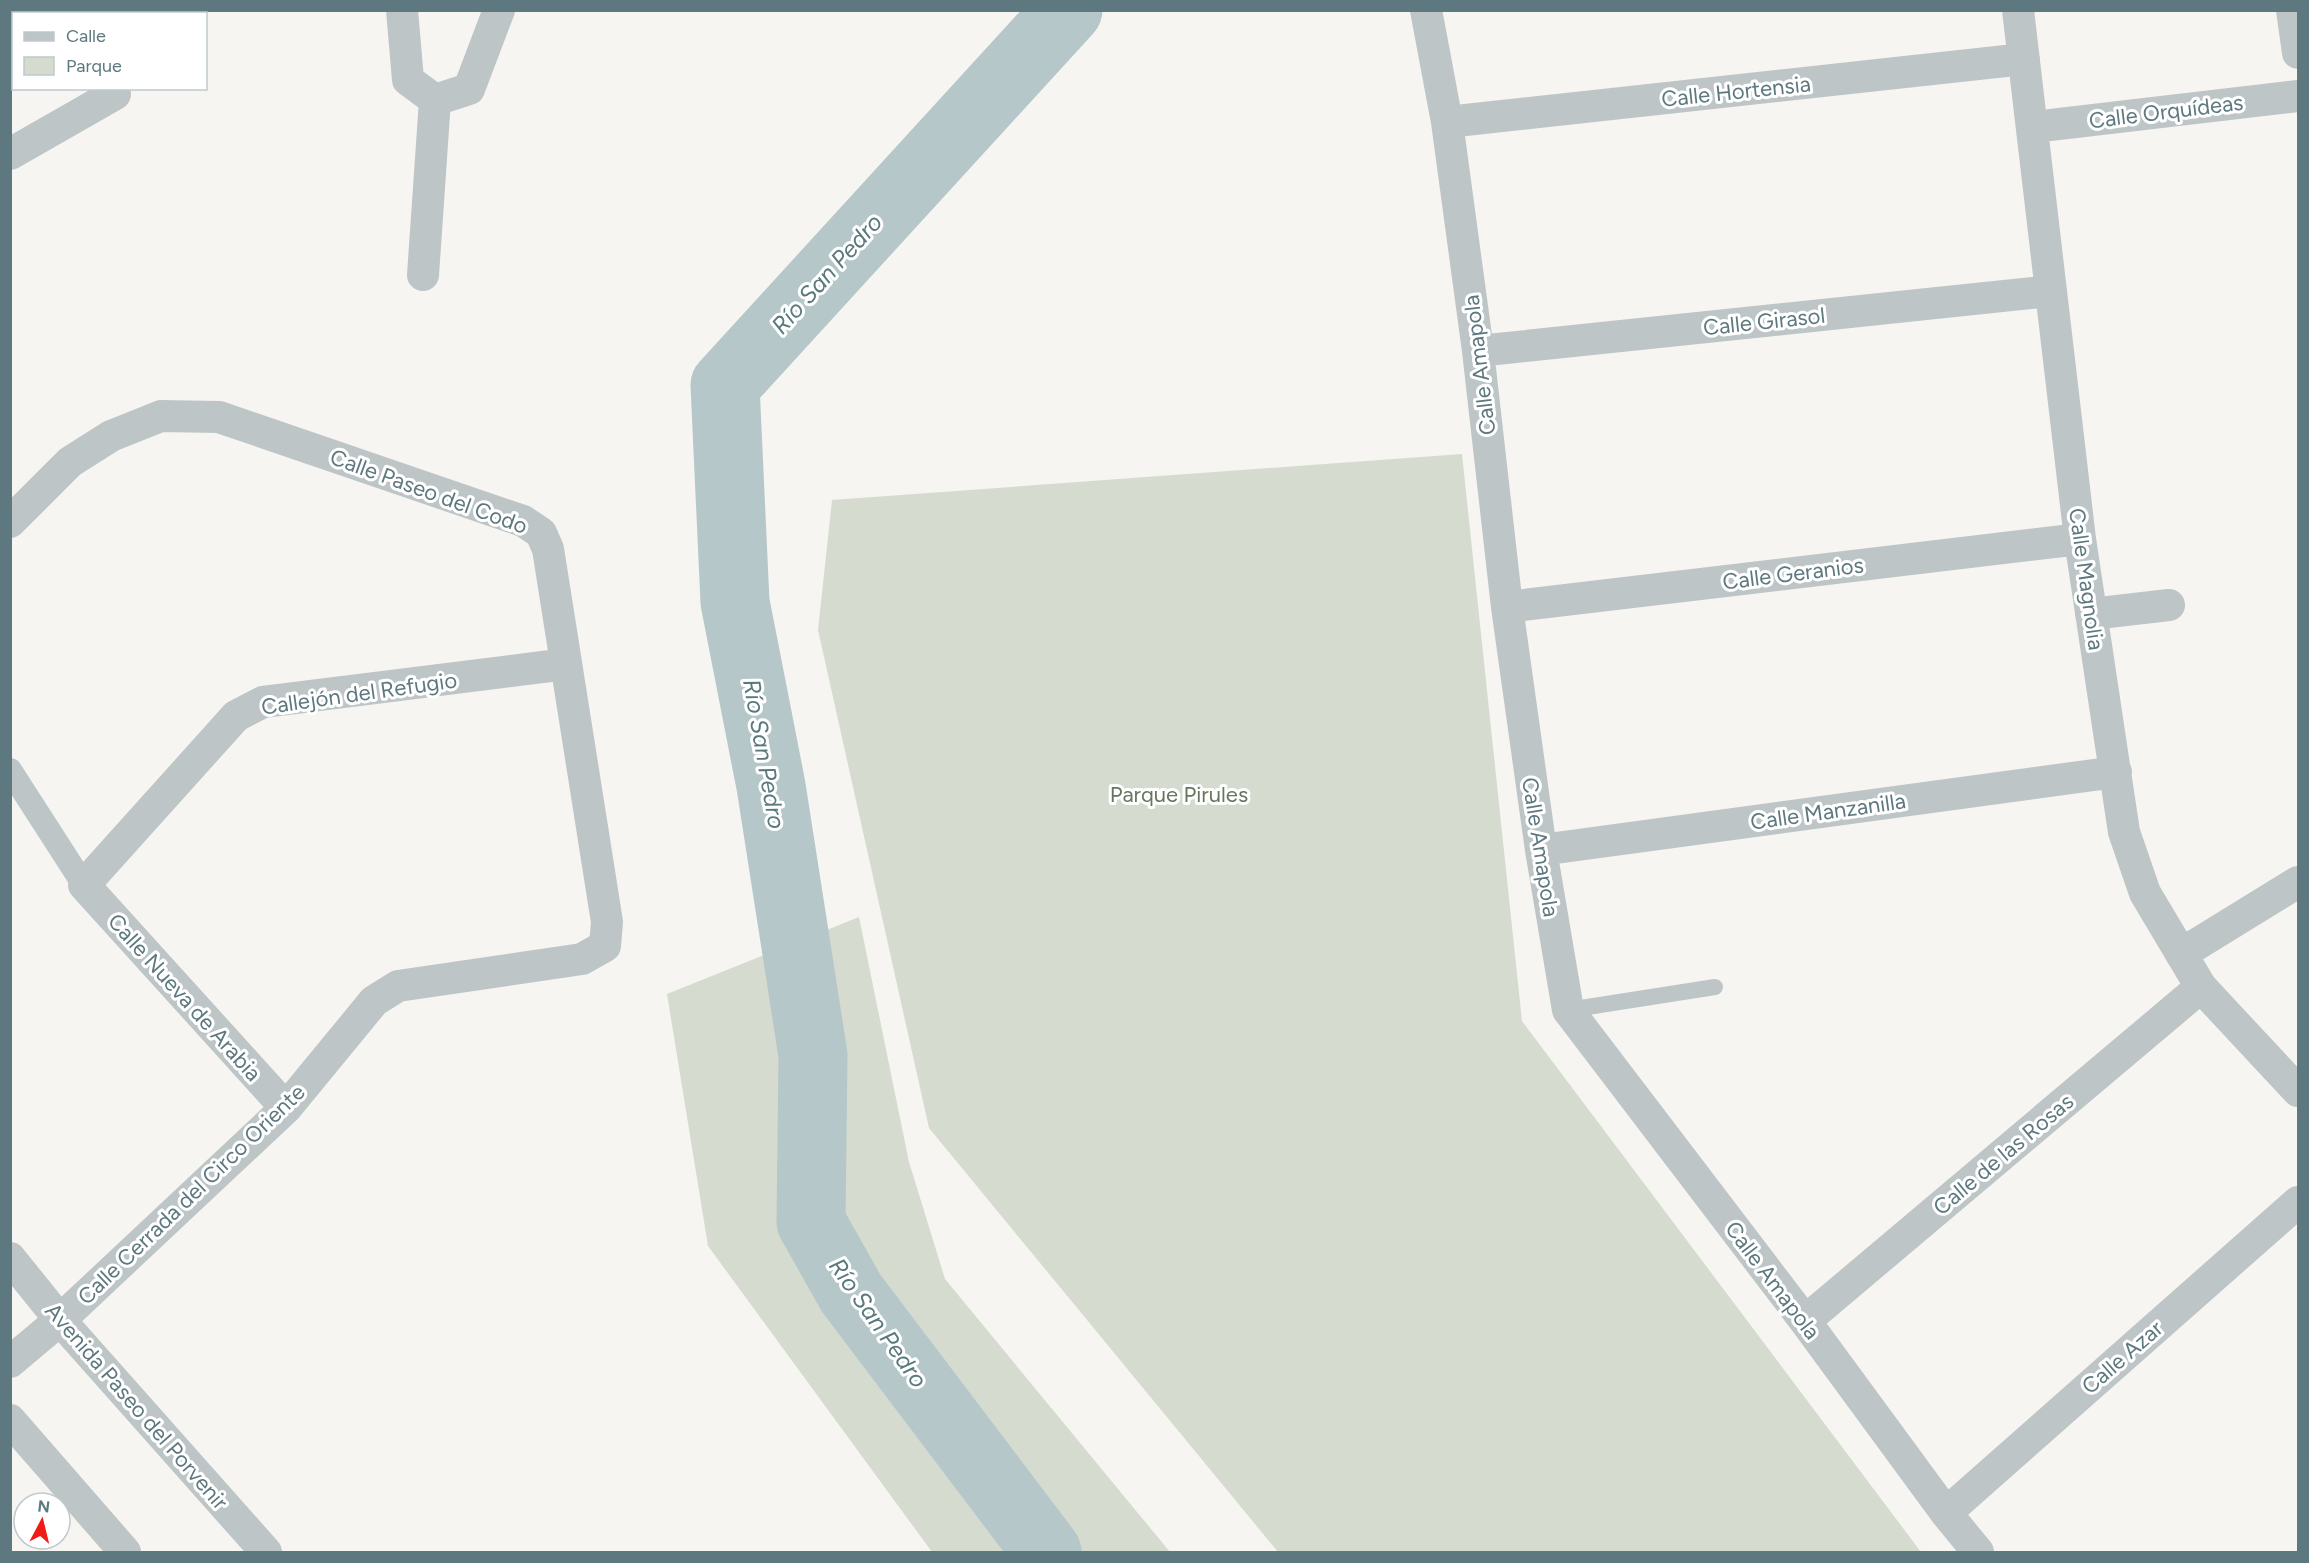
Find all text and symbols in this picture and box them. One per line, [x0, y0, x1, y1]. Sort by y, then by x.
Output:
legend [12, 12, 207, 90]
text: Calle [66, 25, 106, 47]
text: Parque [66, 55, 122, 77]
street label: Calle Hortensia [1660, 70, 1812, 113]
street label: Calle Orquídeas [2087, 89, 2245, 134]
water label: Río San Pedro [765, 208, 888, 340]
street label: Calle Amapola [1458, 293, 1501, 436]
street label: Calle Girasol [1702, 302, 1826, 341]
street label: Calle Paseo del Codo [327, 443, 531, 540]
street label: Calle Magnolia [2063, 506, 2110, 652]
street label: Calle Geranios [1721, 551, 1865, 596]
street label: Callejón del Refugio [260, 666, 459, 721]
water label: Río San Pedro [737, 677, 792, 831]
street label: Calle Amapola [1516, 775, 1565, 919]
park label: Parque Pirules [1110, 781, 1248, 808]
street label: Calle Manzanilla [1749, 787, 1907, 836]
street label: Calle Nueva de Arabia [102, 908, 267, 1087]
street label: Calle Cerrada del Circo Oriente [72, 1079, 311, 1310]
street label: Calle de las Rosas [1928, 1088, 2079, 1221]
street label: Calle Amapola [1719, 1216, 1826, 1345]
water label: Río San Pedro [823, 1252, 934, 1393]
street label: Avenida Paseo del Porvenir [40, 1298, 234, 1516]
street label: Calle Azar [2076, 1314, 2169, 1400]
north arrow [12, 1491, 72, 1551]
text: N [36, 1496, 51, 1517]

